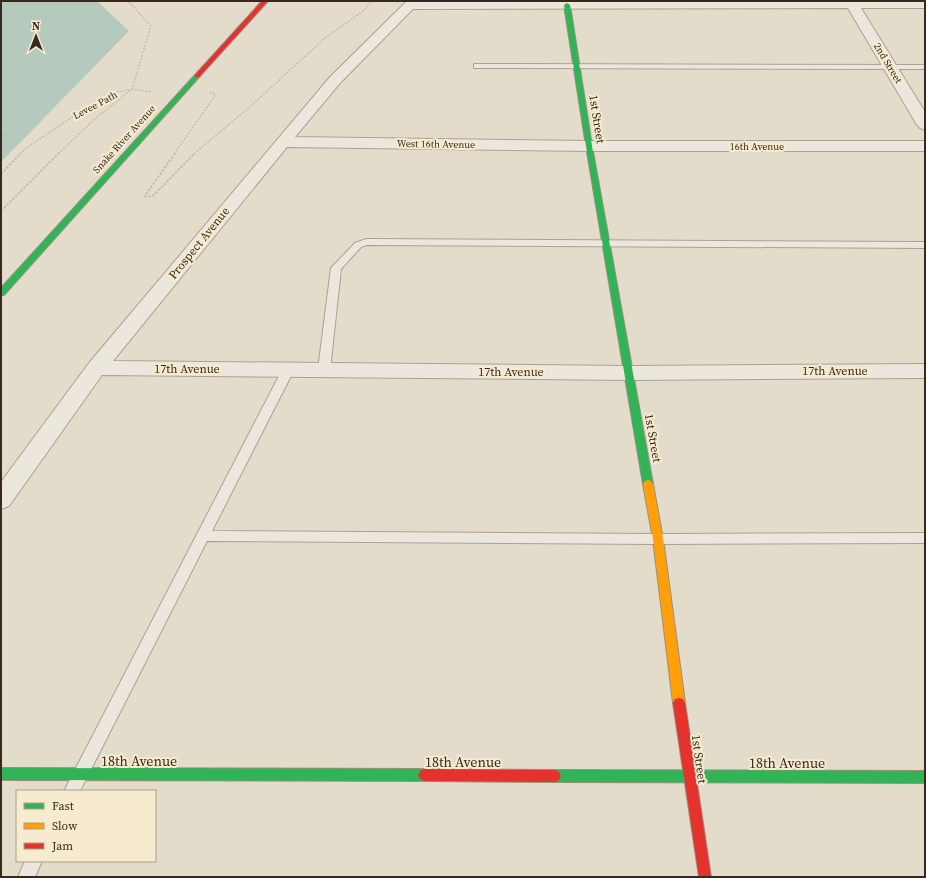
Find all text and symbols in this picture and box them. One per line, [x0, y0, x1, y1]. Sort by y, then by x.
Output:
north arrow [16, 16, 56, 56]
text: N [32, 19, 40, 34]
street label: 2nd Street [871, 40, 906, 86]
street label: Levee Path [70, 88, 120, 122]
street label: 1st Street [585, 94, 609, 145]
street label: Snake River Avenue [90, 102, 158, 176]
street label: West 16th Avenue [397, 137, 475, 151]
street label: 16th Avenue [730, 140, 784, 153]
street label: Prospect Avenue [165, 204, 233, 282]
street label: 17th Avenue [154, 361, 220, 377]
street label: 17th Avenue [802, 363, 868, 379]
street label: 17th Avenue [478, 364, 544, 380]
street label: 1st Street [641, 413, 665, 464]
street label: 1st Street [688, 734, 710, 784]
street label: 18th Avenue [101, 751, 177, 771]
street label: 18th Avenue [425, 752, 501, 772]
street label: 18th Avenue [749, 753, 825, 773]
legend [16, 790, 156, 862]
text: Fast [52, 798, 74, 814]
text: Slow [52, 818, 78, 834]
text: Jam [51, 838, 73, 854]

